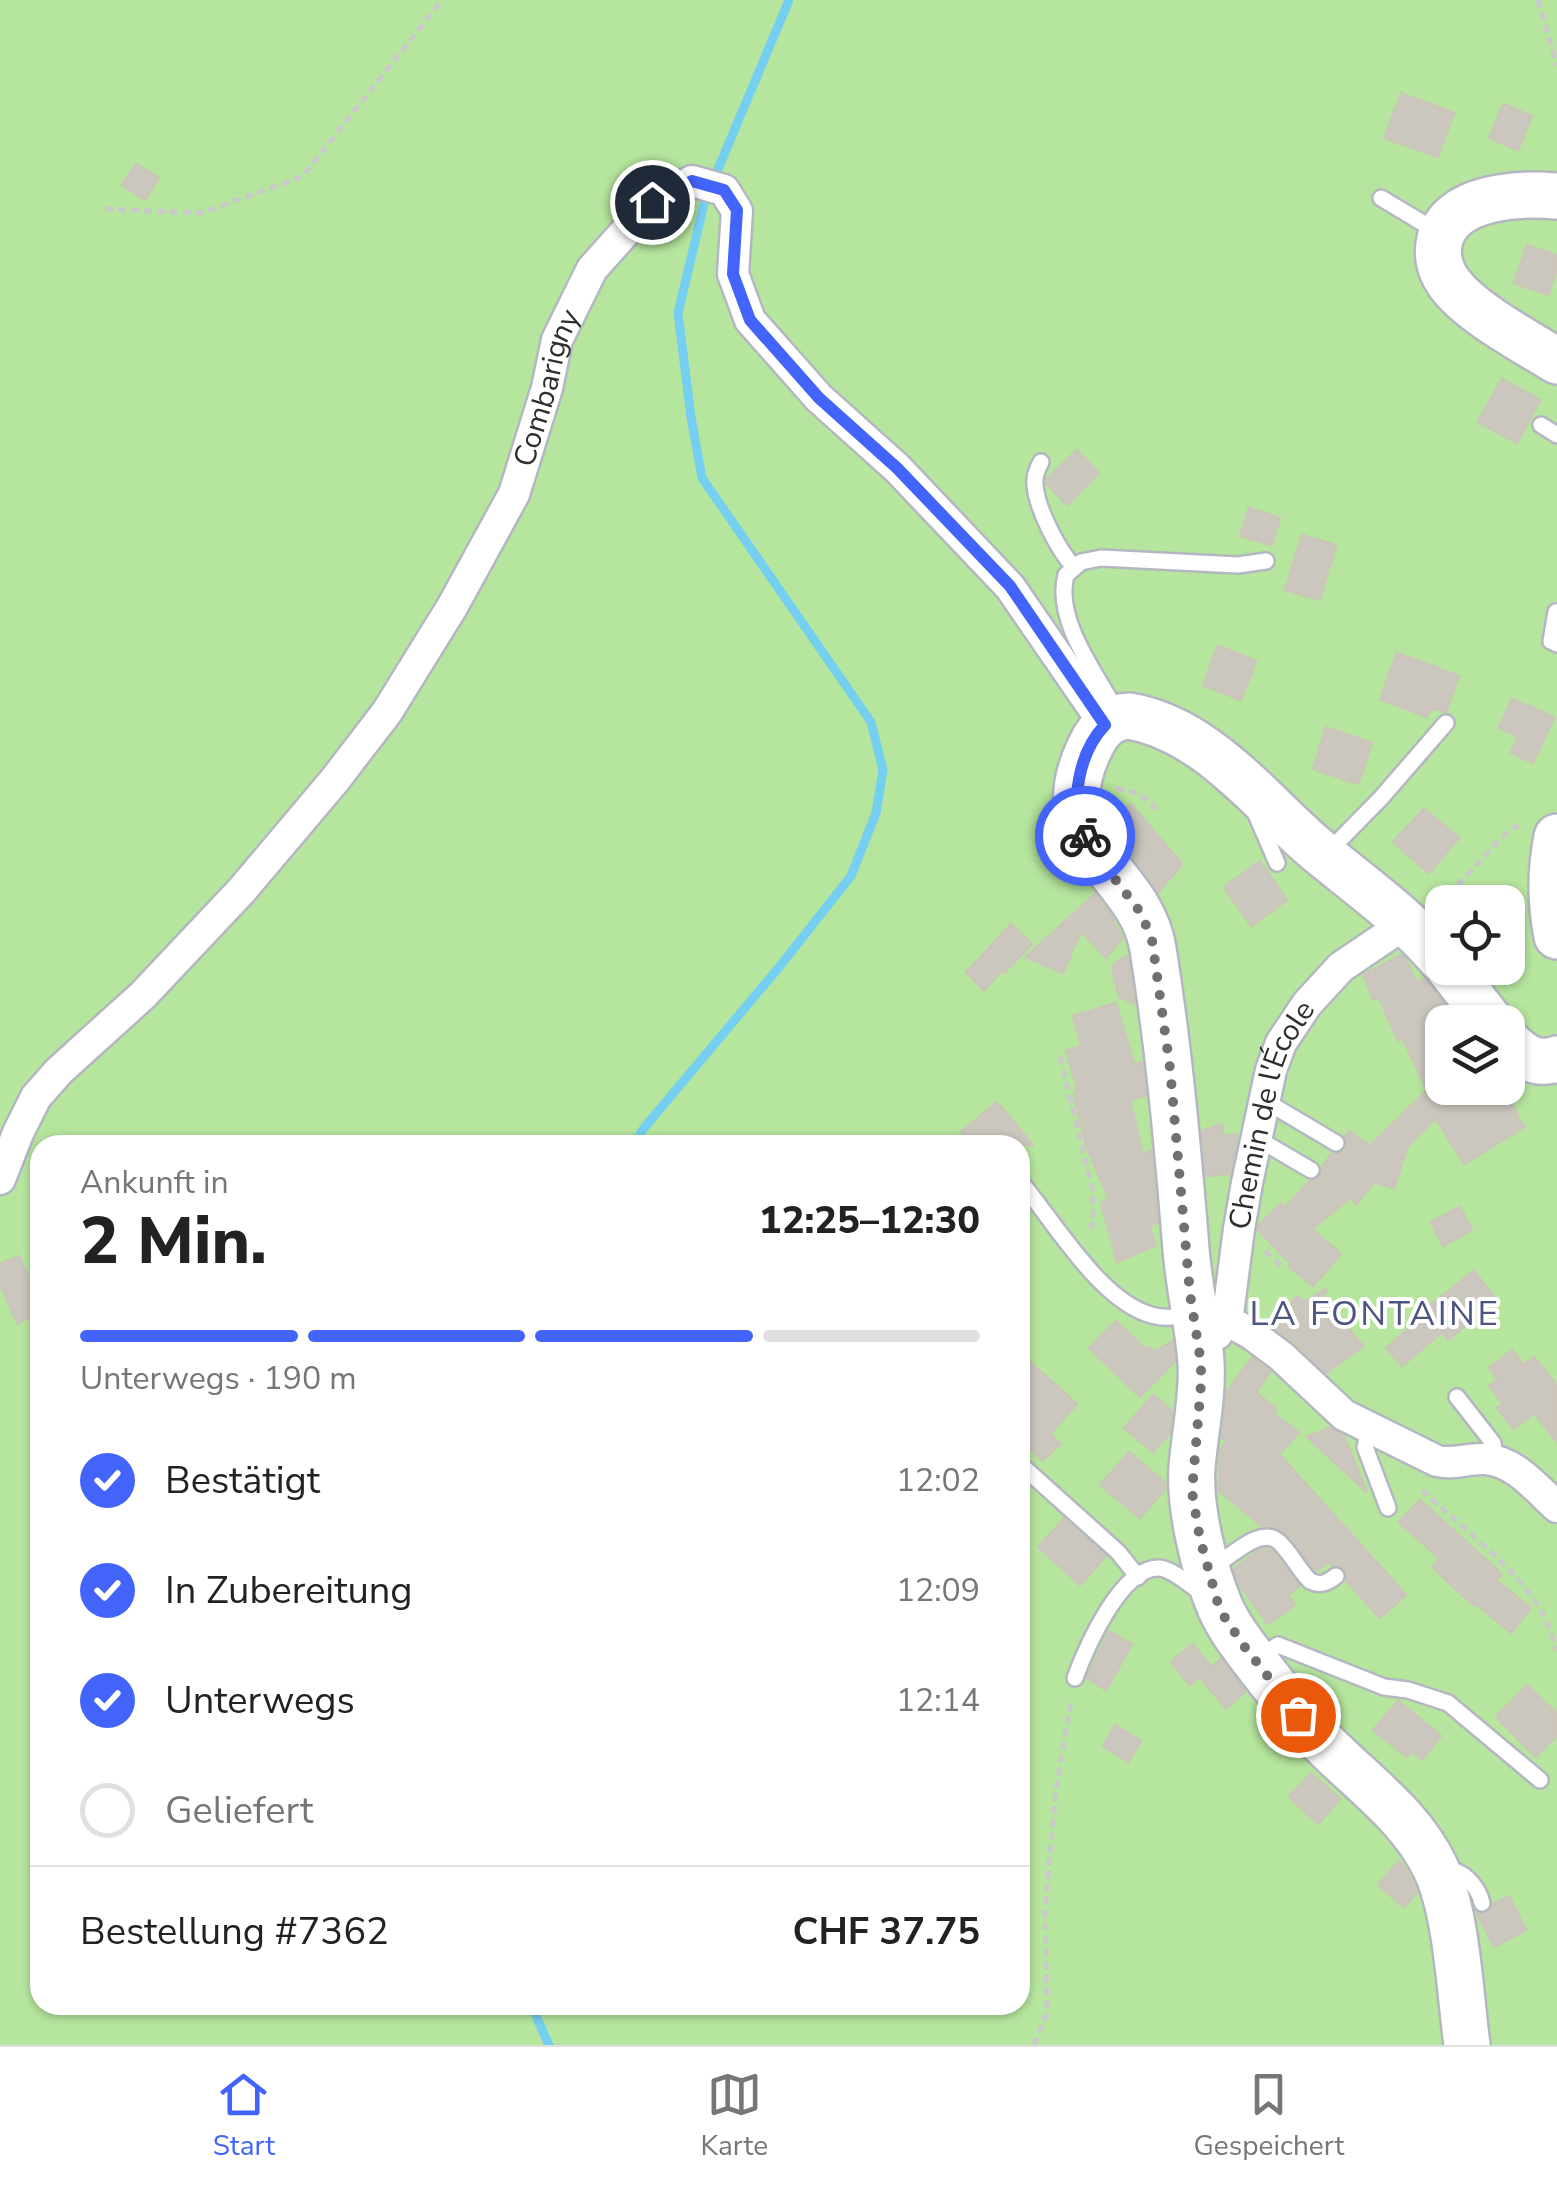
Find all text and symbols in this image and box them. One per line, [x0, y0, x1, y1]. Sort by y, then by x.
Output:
pin [610, 160, 695, 245]
icon: home [625, 175, 680, 230]
street label: Combarigny [504, 302, 590, 472]
courier [1035, 786, 1135, 886]
icon: bike [1058, 809, 1113, 864]
map controls [1425, 885, 1525, 1105]
button: locate [1425, 885, 1525, 985]
street label: Chemin de l'École [1219, 992, 1325, 1233]
button: layers [1425, 1005, 1525, 1105]
text: Ankunft in [80, 1161, 229, 1204]
text: 12:25–12:30 [759, 1195, 980, 1246]
text: 2 Min. [80, 1197, 267, 1286]
district label: LA FONTAINE [1250, 1290, 1500, 1337]
text: Unterwegs · 190 m [80, 1357, 357, 1400]
icon: check [80, 1453, 135, 1508]
text: Bestätigt [165, 1455, 320, 1506]
text: 12:02 [896, 1459, 980, 1502]
icon: check [80, 1563, 135, 1618]
text: In Zubereitung [165, 1565, 413, 1616]
text: 12:09 [896, 1569, 980, 1612]
icon: check [80, 1673, 135, 1728]
pin [1256, 1673, 1341, 1758]
text: Unterwegs [165, 1675, 355, 1726]
text: 12:14 [896, 1679, 980, 1722]
icon: bag [1271, 1688, 1326, 1743]
text: Geliefert [165, 1785, 313, 1836]
text: Bestellung #7362 [80, 1906, 389, 1957]
text: CHF 37.75 [793, 1906, 980, 1957]
tab: Start [213, 2067, 275, 2165]
tab: Karte [700, 2067, 768, 2165]
tab: Gespeichert [1194, 2067, 1344, 2165]

